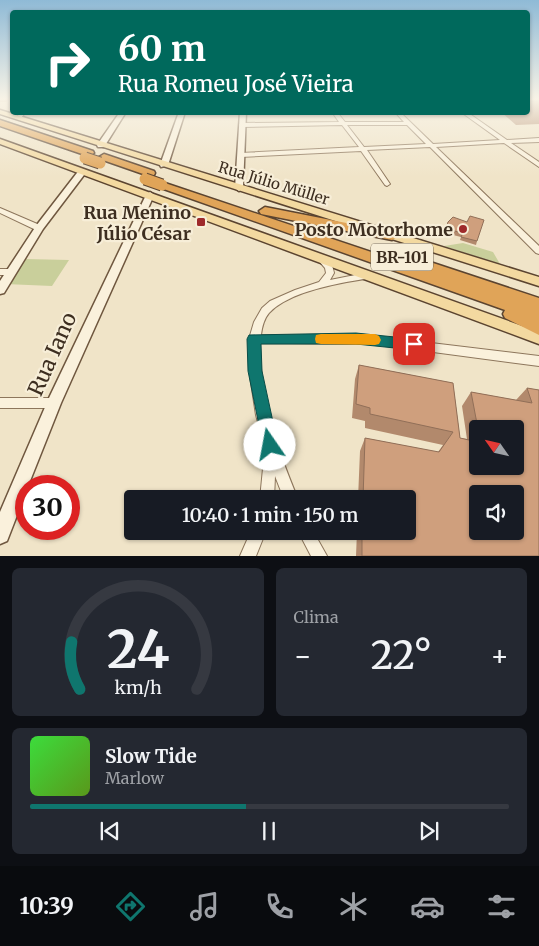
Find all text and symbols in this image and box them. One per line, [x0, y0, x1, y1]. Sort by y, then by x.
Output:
text: 60 m [118, 27, 206, 71]
icon: right [35, 30, 100, 95]
text: Rua Romeu José Vieira [118, 70, 354, 98]
street label: Rua Júlio Müller [216, 157, 332, 209]
place label: Rua Menino Júlio César [83, 201, 191, 245]
marker: Rua Menino Júlio César [195, 216, 207, 228]
place label: Posto Motorhome [294, 218, 453, 241]
marker: Posto Motorhome [457, 223, 469, 235]
road number: BR-101 [371, 243, 433, 270]
street label: Rua Iano [22, 308, 82, 400]
pin [393, 323, 435, 365]
icon: arrive [400, 330, 428, 358]
position arrow [243, 418, 295, 470]
north arrow [469, 420, 524, 475]
map controls [469, 420, 524, 540]
speed limit sign: 30 [15, 475, 80, 540]
button: sound [469, 485, 524, 540]
text: 10:40 · 1 min · 150 m [182, 503, 358, 527]
text: Clima [294, 607, 339, 627]
text: 24 [106, 617, 169, 682]
text: 22° [371, 632, 432, 679]
text: − [294, 638, 312, 674]
text: + [490, 638, 509, 674]
text: km/h [114, 676, 162, 699]
text: Slow Tide [105, 744, 197, 768]
text: Marlow [105, 768, 164, 788]
icon: previous [96, 817, 124, 845]
icon: pause [255, 817, 283, 845]
icon: next [415, 817, 443, 845]
icon: directions [113, 889, 148, 924]
icon: music [187, 889, 222, 924]
icon: phone [262, 889, 297, 924]
icon: climate [336, 889, 371, 924]
icon: car [410, 889, 445, 924]
icon: filters [484, 889, 519, 924]
text: 10:39 [20, 892, 74, 920]

